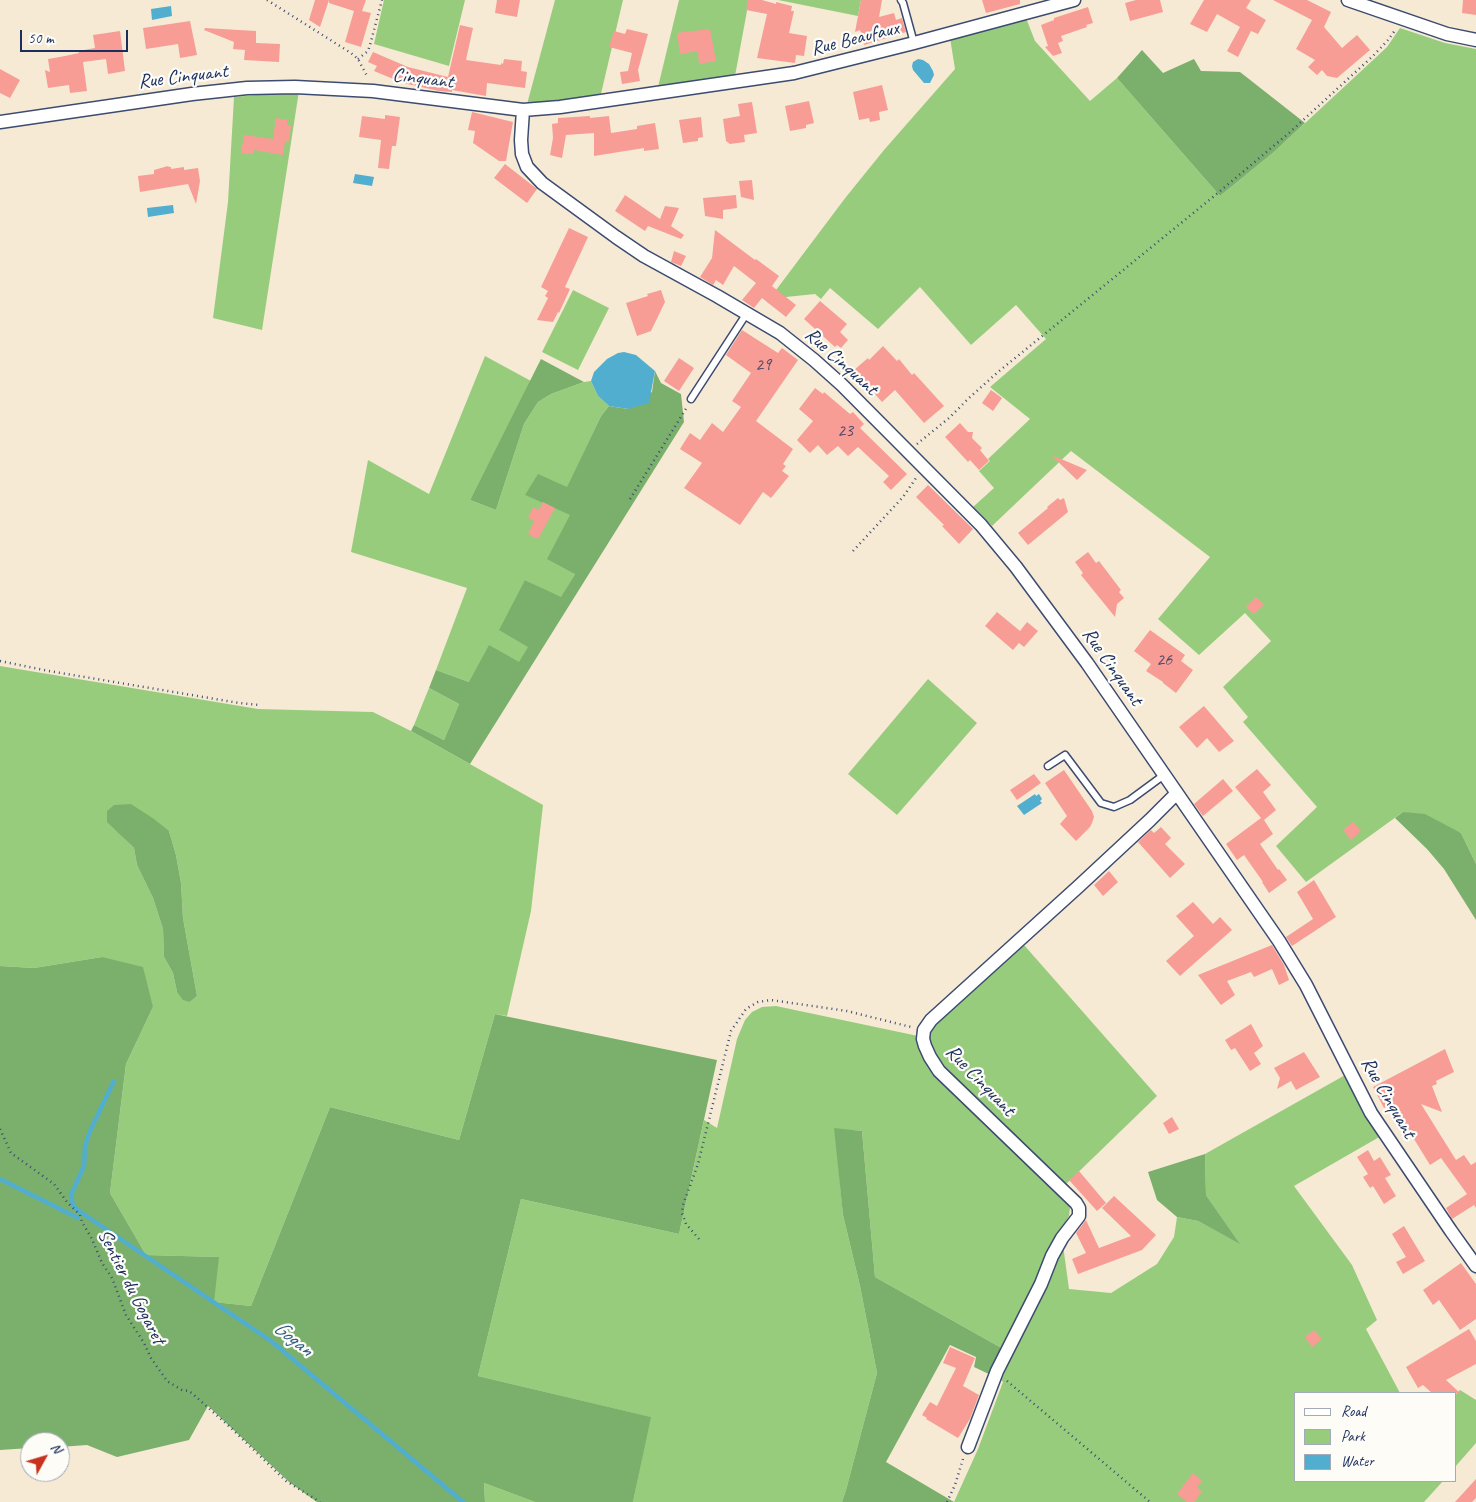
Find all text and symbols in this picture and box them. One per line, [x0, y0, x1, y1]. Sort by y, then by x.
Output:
street label: Rue Beaufaux [809, 16, 901, 62]
scale bar [22, 20, 130, 52]
text: 50 m [28, 29, 54, 48]
street label: Rue Cinquant [137, 60, 229, 94]
street label: Cinquant [391, 63, 455, 95]
street label: Rue Cinquant [800, 323, 882, 401]
house number: 29 [755, 354, 771, 376]
house number: 23 [837, 420, 853, 442]
street label: Rue Cinquant [1076, 623, 1148, 711]
house number: 26 [1156, 649, 1172, 671]
street label: Rue Cinquant [940, 1040, 1020, 1122]
street label: Rue Cinquant [1355, 1053, 1421, 1143]
street label: Sentier du Gogaret [92, 1225, 170, 1349]
water label: Gogan [268, 1316, 318, 1362]
legend [1294, 1392, 1456, 1482]
text: Road [1341, 1402, 1366, 1421]
text: Park [1341, 1427, 1365, 1446]
north arrow [20, 1432, 70, 1482]
text: N [47, 1439, 66, 1457]
text: Water [1341, 1452, 1374, 1471]

